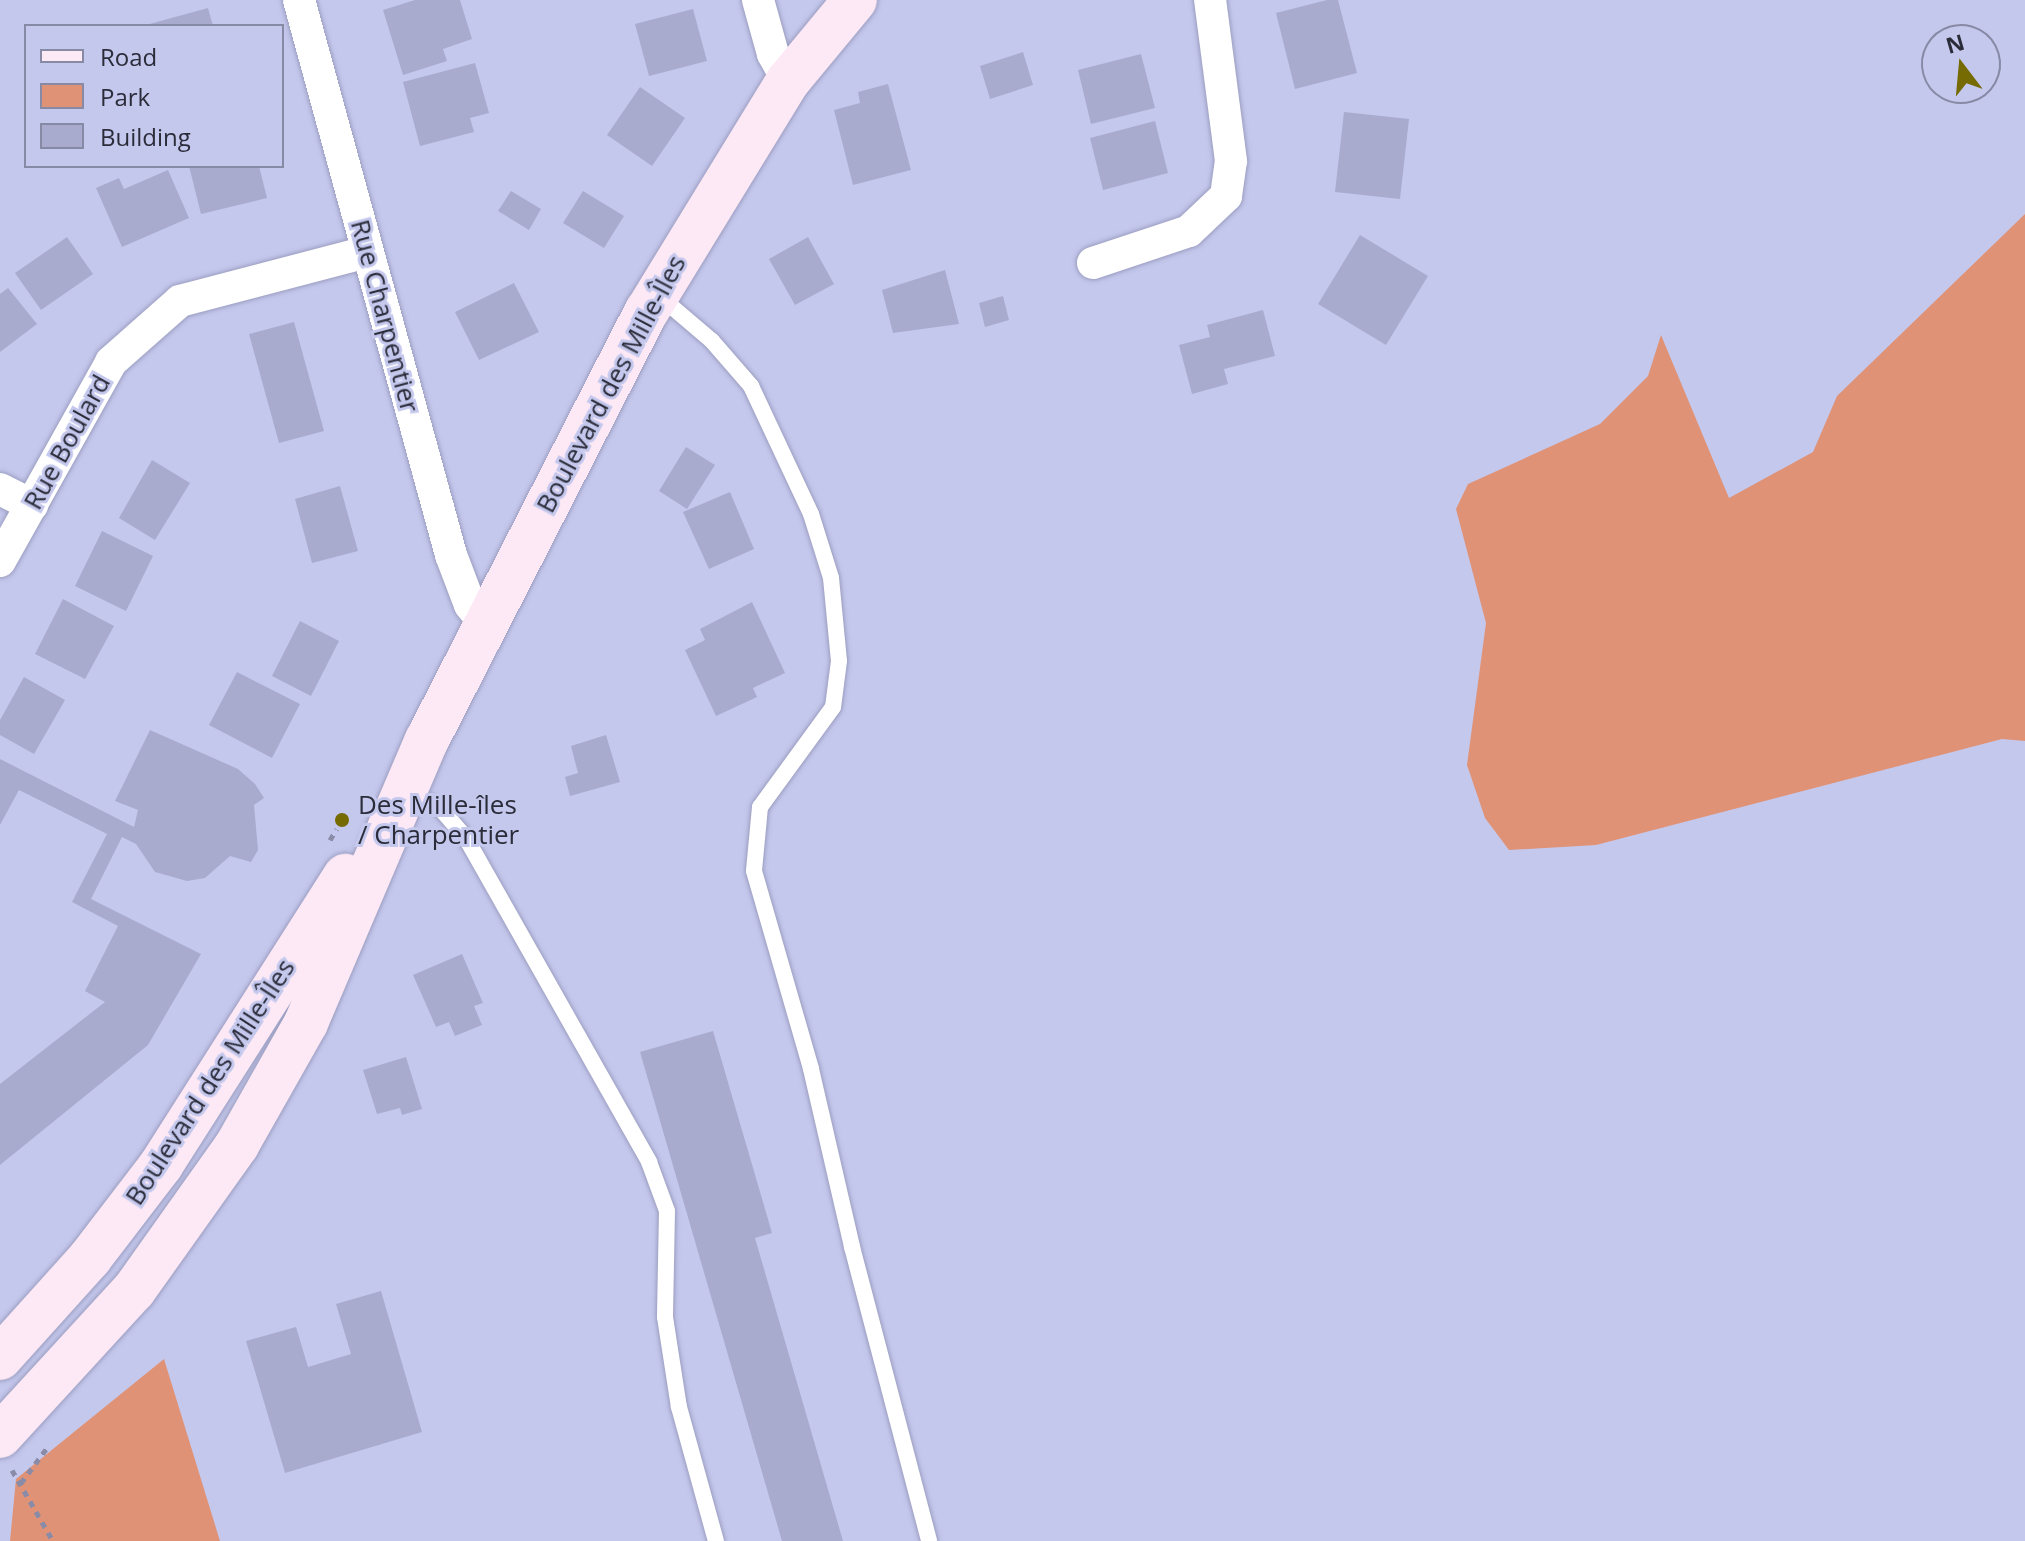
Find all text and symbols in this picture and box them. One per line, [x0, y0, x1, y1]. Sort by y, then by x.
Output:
legend [24, 24, 284, 168]
north arrow [1921, 24, 2001, 104]
text: N [1942, 26, 1968, 60]
text: Road [100, 40, 157, 73]
text: Park [100, 80, 150, 113]
text: Building [100, 120, 191, 153]
street label: Rue Charpentier [344, 216, 426, 416]
street label: Boulevard des Mille-Îles [530, 250, 692, 518]
street label: Rue Boulard [17, 369, 117, 515]
place label: Des Mille-îles / Charpentier [358, 789, 519, 850]
marker: Des Mille-îles / Charpentier [333, 811, 351, 829]
street label: Boulevard des Mille-Îles [119, 953, 301, 1211]

